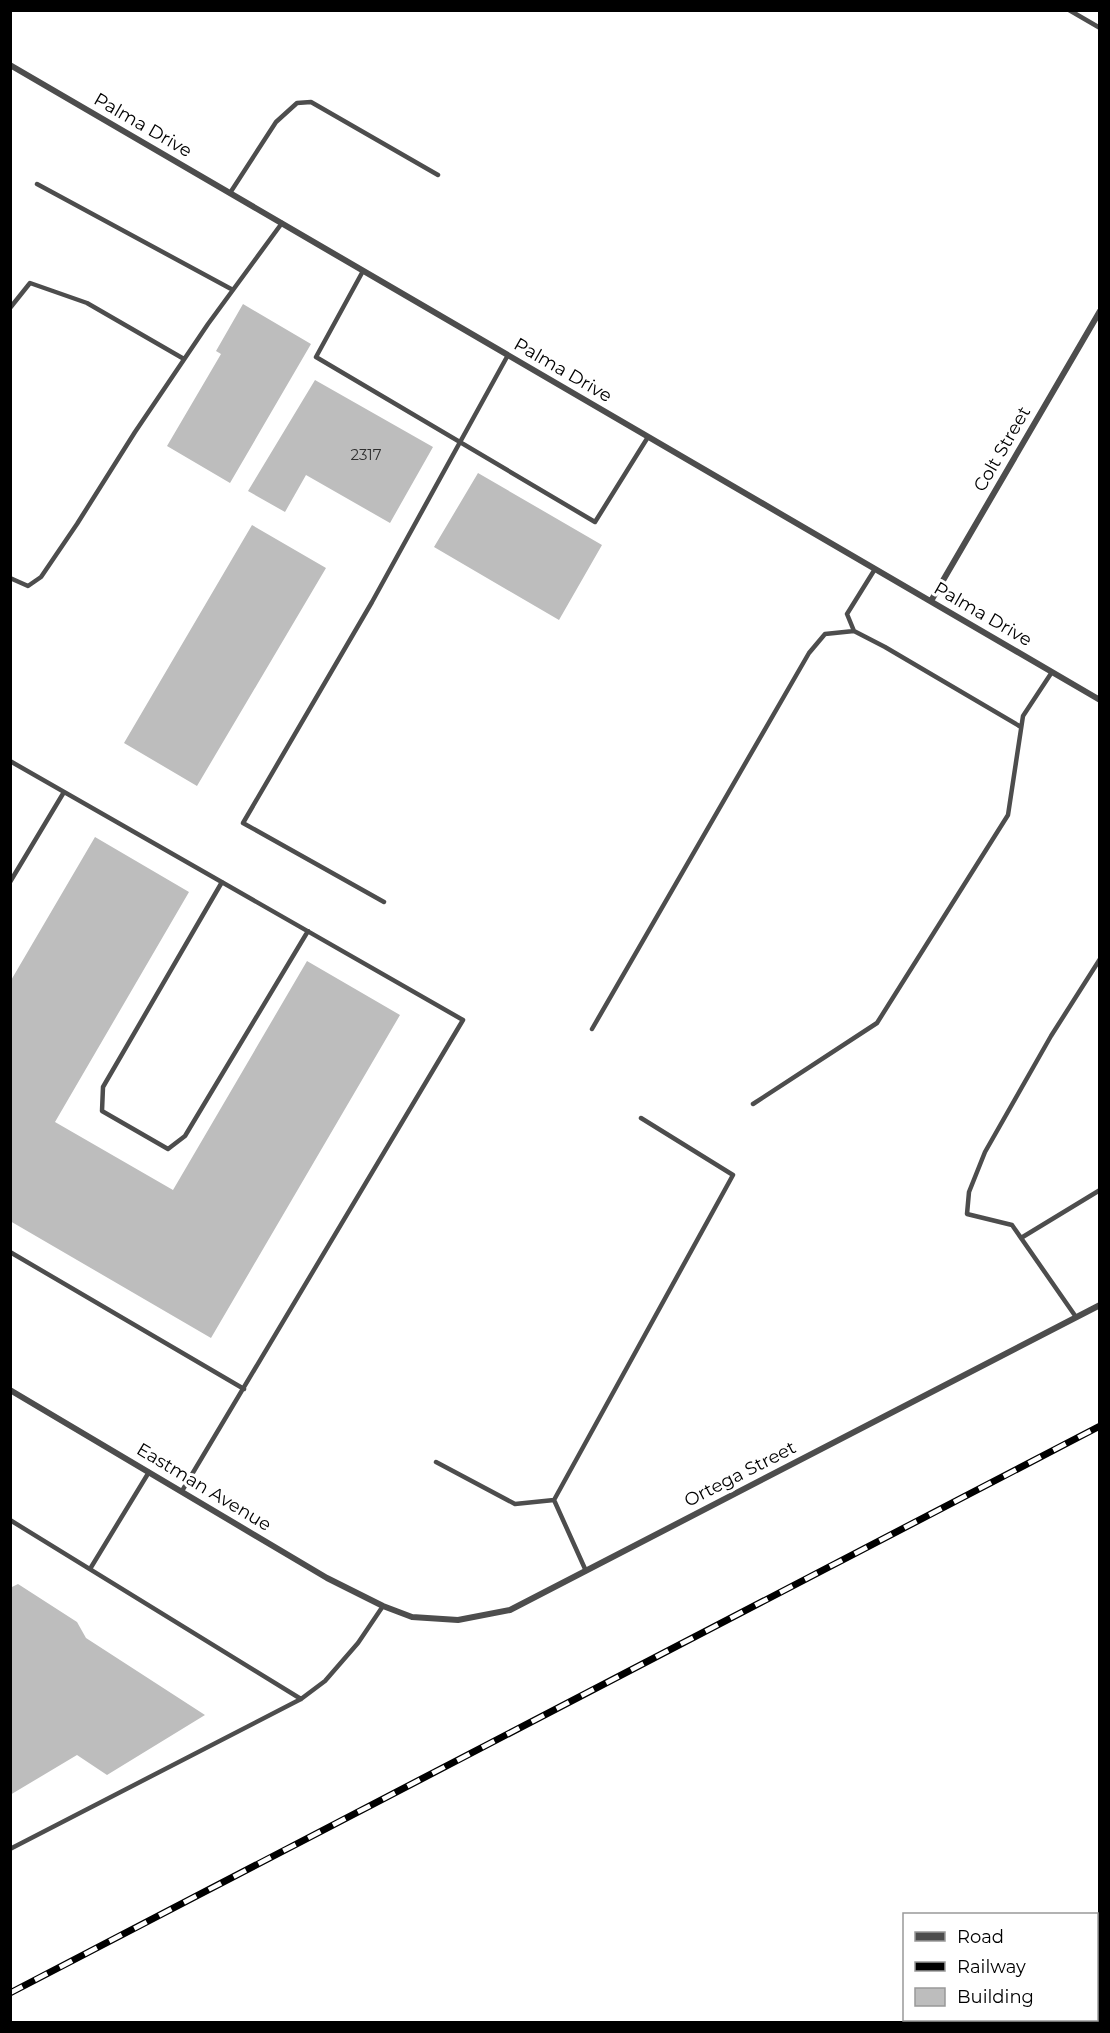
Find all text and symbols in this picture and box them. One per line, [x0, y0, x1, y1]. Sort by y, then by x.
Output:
street label: Palma Drive [90, 88, 196, 162]
street label: Palma Drive [510, 333, 616, 407]
street label: Colt Street [969, 402, 1035, 496]
house number: 2317 [350, 445, 382, 464]
street label: Palma Drive [930, 577, 1036, 651]
street label: Ortega Street [680, 1436, 800, 1512]
street label: Eastman Avenue [133, 1438, 275, 1536]
legend [903, 1913, 1098, 2021]
text: Road [957, 1926, 1004, 1948]
text: Railway [957, 1956, 1026, 1978]
text: Building [957, 1986, 1034, 2008]

